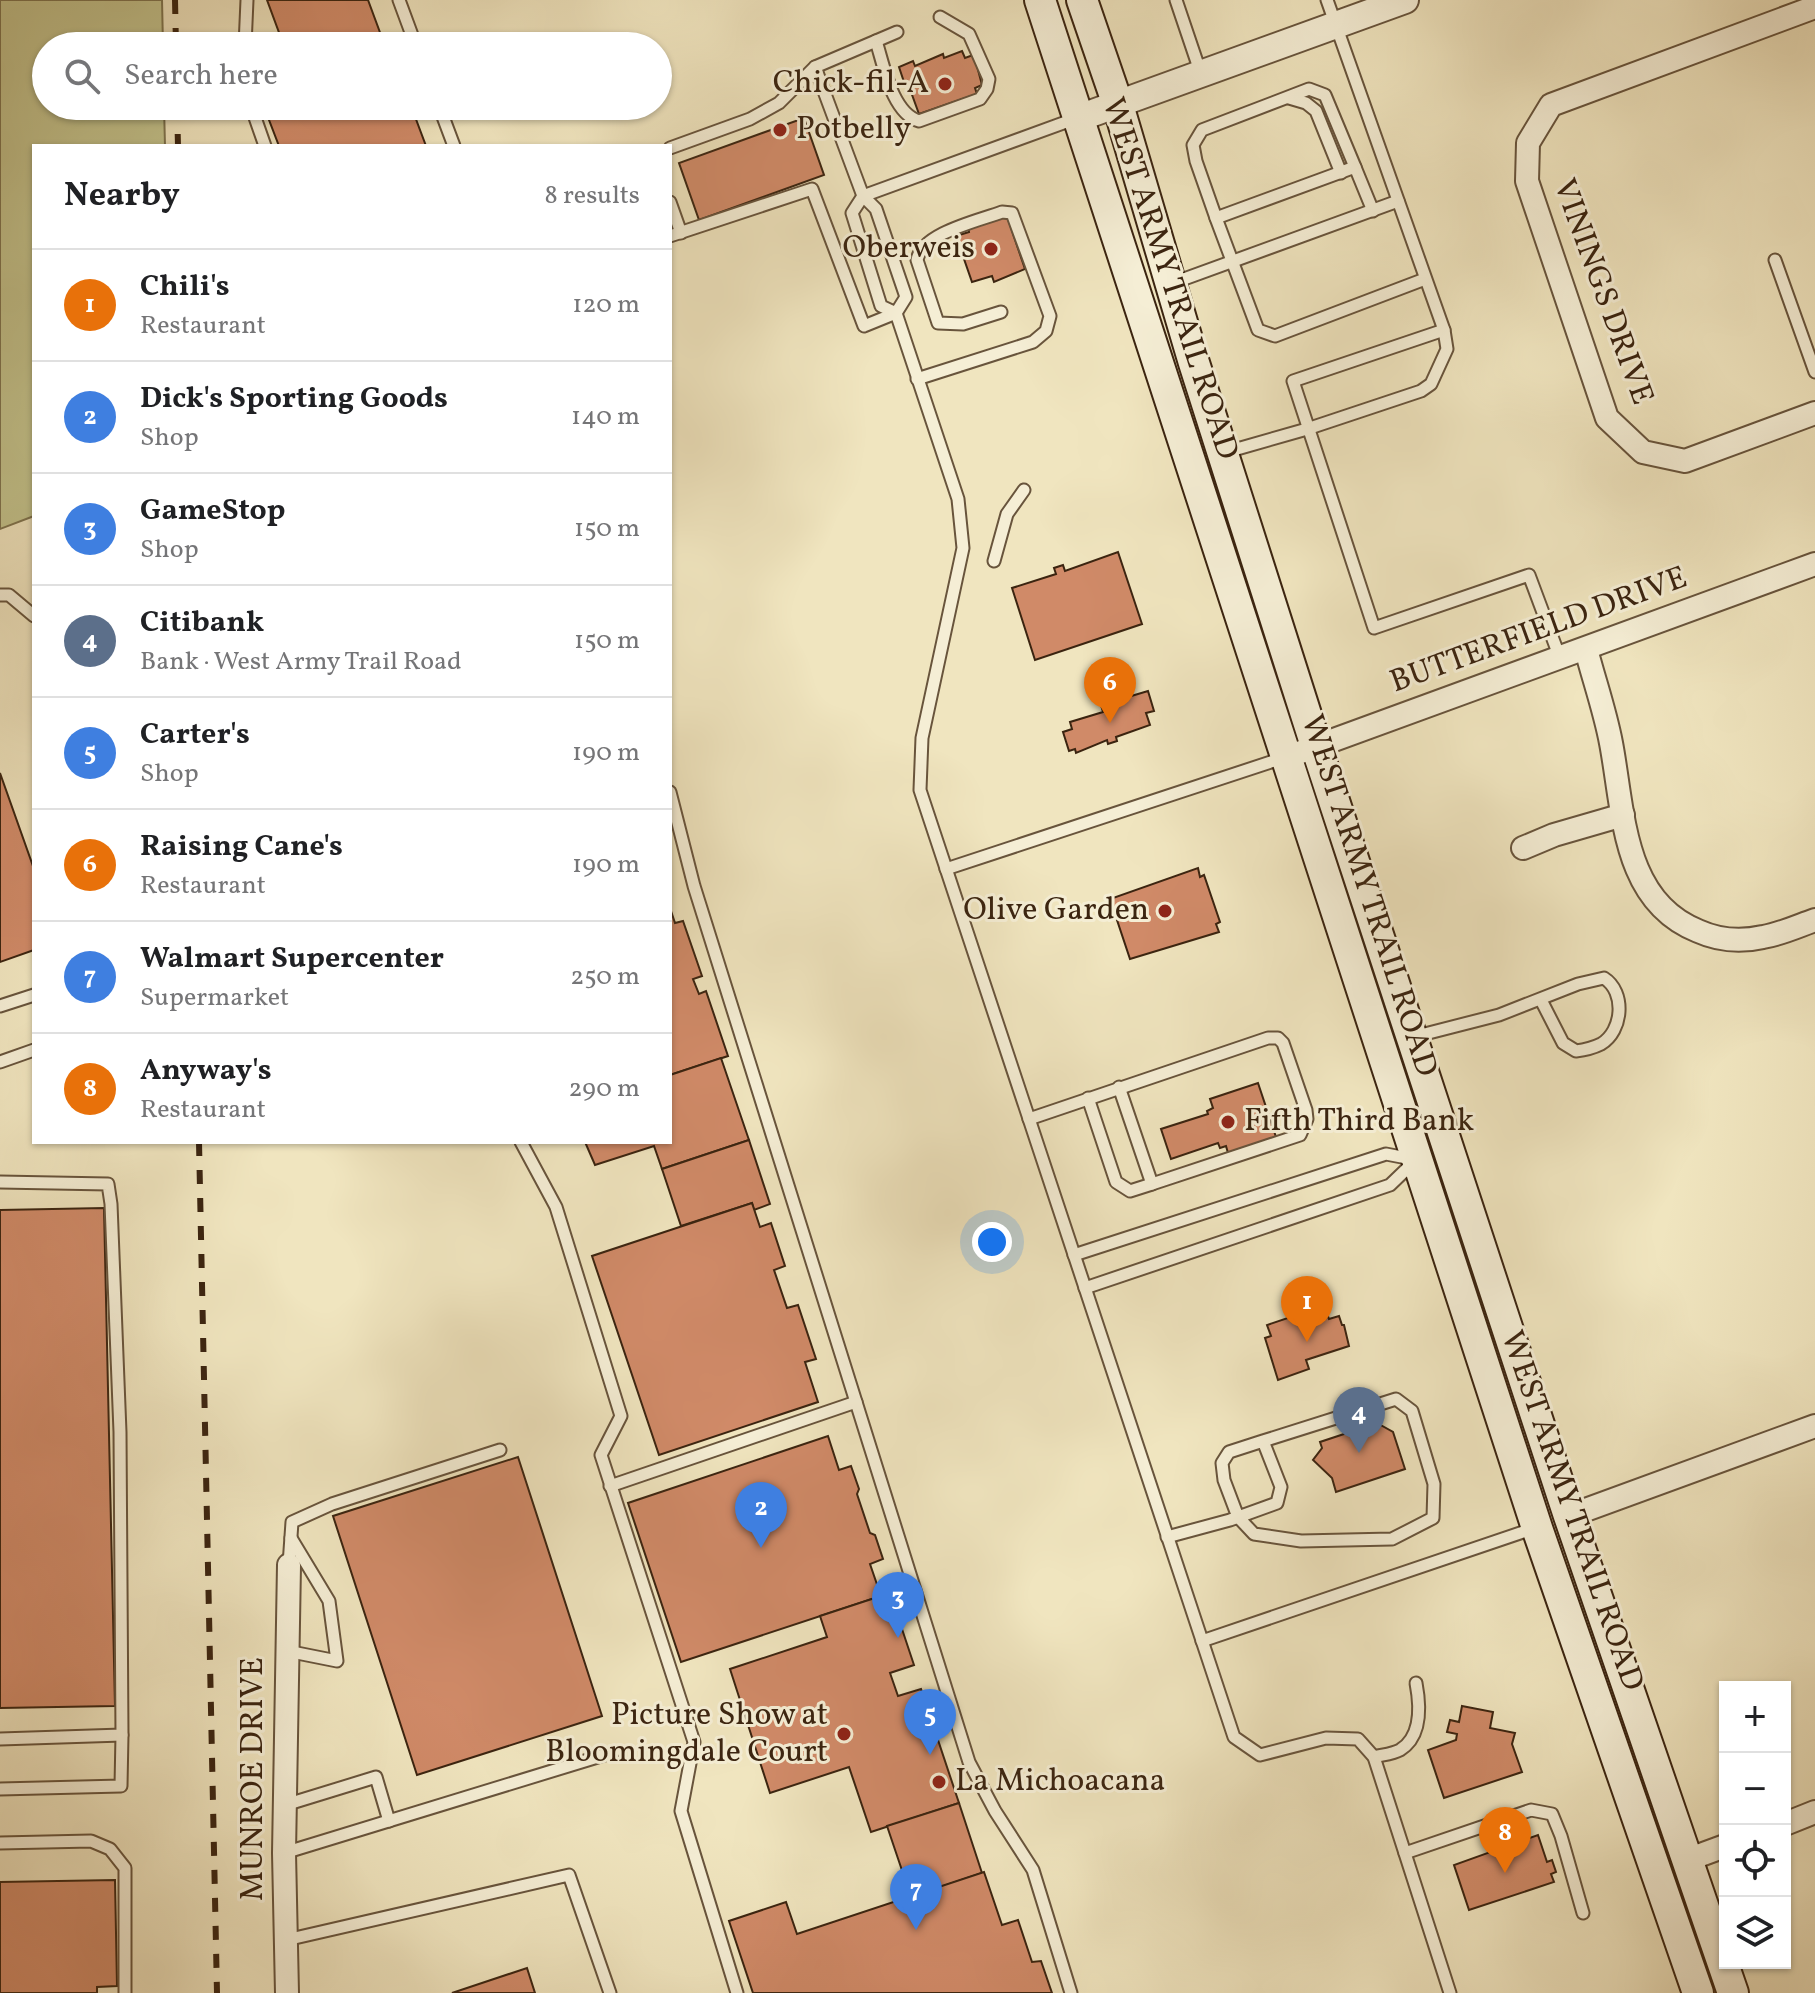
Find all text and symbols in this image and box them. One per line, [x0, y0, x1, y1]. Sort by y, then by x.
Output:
search box [32, 32, 672, 120]
icon: search [60, 54, 104, 98]
text: Search here [124, 55, 278, 97]
place label: Chick-fil-A [773, 62, 929, 106]
marker: Chick-fil-A [936, 75, 954, 93]
street label: WEST ARMY TRAIL ROAD [1090, 92, 1248, 466]
place label: Potbelly [796, 108, 911, 152]
marker: Potbelly [771, 121, 789, 139]
text: Nearby [64, 173, 180, 220]
street label: VININGS DRIVE [1541, 173, 1663, 411]
text: 8 results [545, 178, 640, 214]
place label: Oberweis [843, 227, 975, 271]
marker: Oberweis [982, 240, 1000, 258]
text: Chili's [140, 266, 230, 308]
text: 1 [85, 287, 95, 323]
text: 120 m [572, 287, 640, 323]
text: Restaurant [140, 308, 266, 344]
text: Dick's Sporting Goods [140, 378, 448, 420]
text: 2 [83, 399, 97, 435]
text: 140 m [571, 399, 640, 435]
text: Shop [140, 420, 199, 456]
text: GameStop [140, 490, 285, 532]
text: 3 [83, 511, 97, 547]
text: 150 m [574, 511, 640, 547]
text: Shop [140, 532, 199, 568]
street label: BUTTERFIELD DRIVE [1384, 557, 1694, 705]
text: Citibank [140, 602, 264, 644]
text: 4 [82, 623, 98, 659]
text: 150 m [574, 623, 640, 659]
text: Bank · West Army Trail Road [140, 644, 462, 680]
pin: 6 [1084, 657, 1136, 723]
street label: WEST ARMY TRAIL ROAD [1289, 709, 1447, 1083]
text: Carter's [140, 714, 250, 756]
text: 5 [84, 735, 96, 771]
text: 190 m [572, 735, 640, 771]
text: Shop [140, 756, 199, 792]
text: Raising Cane's [140, 826, 343, 868]
text: 6 [83, 847, 97, 883]
text: 190 m [572, 847, 640, 883]
text: Restaurant [140, 868, 266, 904]
place label: Olive Garden [963, 889, 1149, 933]
marker: Olive Garden [1156, 902, 1174, 920]
text: Walmart Supercenter [140, 938, 444, 980]
text: 7 [84, 959, 96, 995]
text: 250 m [570, 959, 640, 995]
text: Supermarket [140, 980, 289, 1016]
text: Anyway's [140, 1050, 272, 1092]
text: 8 [83, 1071, 97, 1107]
text: 290 m [568, 1071, 640, 1107]
text: Restaurant [140, 1092, 266, 1128]
place label: Fifth Third Bank [1244, 1100, 1474, 1144]
marker: Fifth Third Bank [1219, 1113, 1237, 1131]
your location [972, 1222, 1012, 1262]
pin: 1 [1281, 1276, 1333, 1342]
street label: WEST ARMY TRAIL ROAD [1489, 1325, 1653, 1697]
pin: 4 [1333, 1387, 1385, 1453]
pin: 2 [735, 1482, 787, 1548]
pin: 3 [872, 1572, 924, 1638]
street label: MUNROE DRIVE [232, 1657, 276, 1901]
map controls [1719, 1681, 1791, 1969]
button: + [1719, 1681, 1791, 1753]
pin: 5 [904, 1689, 956, 1755]
place label: Picture Show at Bloomingdale Court [545, 1694, 828, 1775]
marker: Picture Show at Bloomingdale Court [835, 1725, 853, 1743]
button: − [1719, 1753, 1791, 1825]
place label: La Michoacana [955, 1760, 1166, 1804]
marker: La Michoacana [930, 1773, 948, 1791]
pin: 8 [1479, 1807, 1531, 1873]
button: locate [1719, 1825, 1791, 1897]
pin: 7 [890, 1864, 942, 1930]
button: layers [1719, 1897, 1791, 1969]

